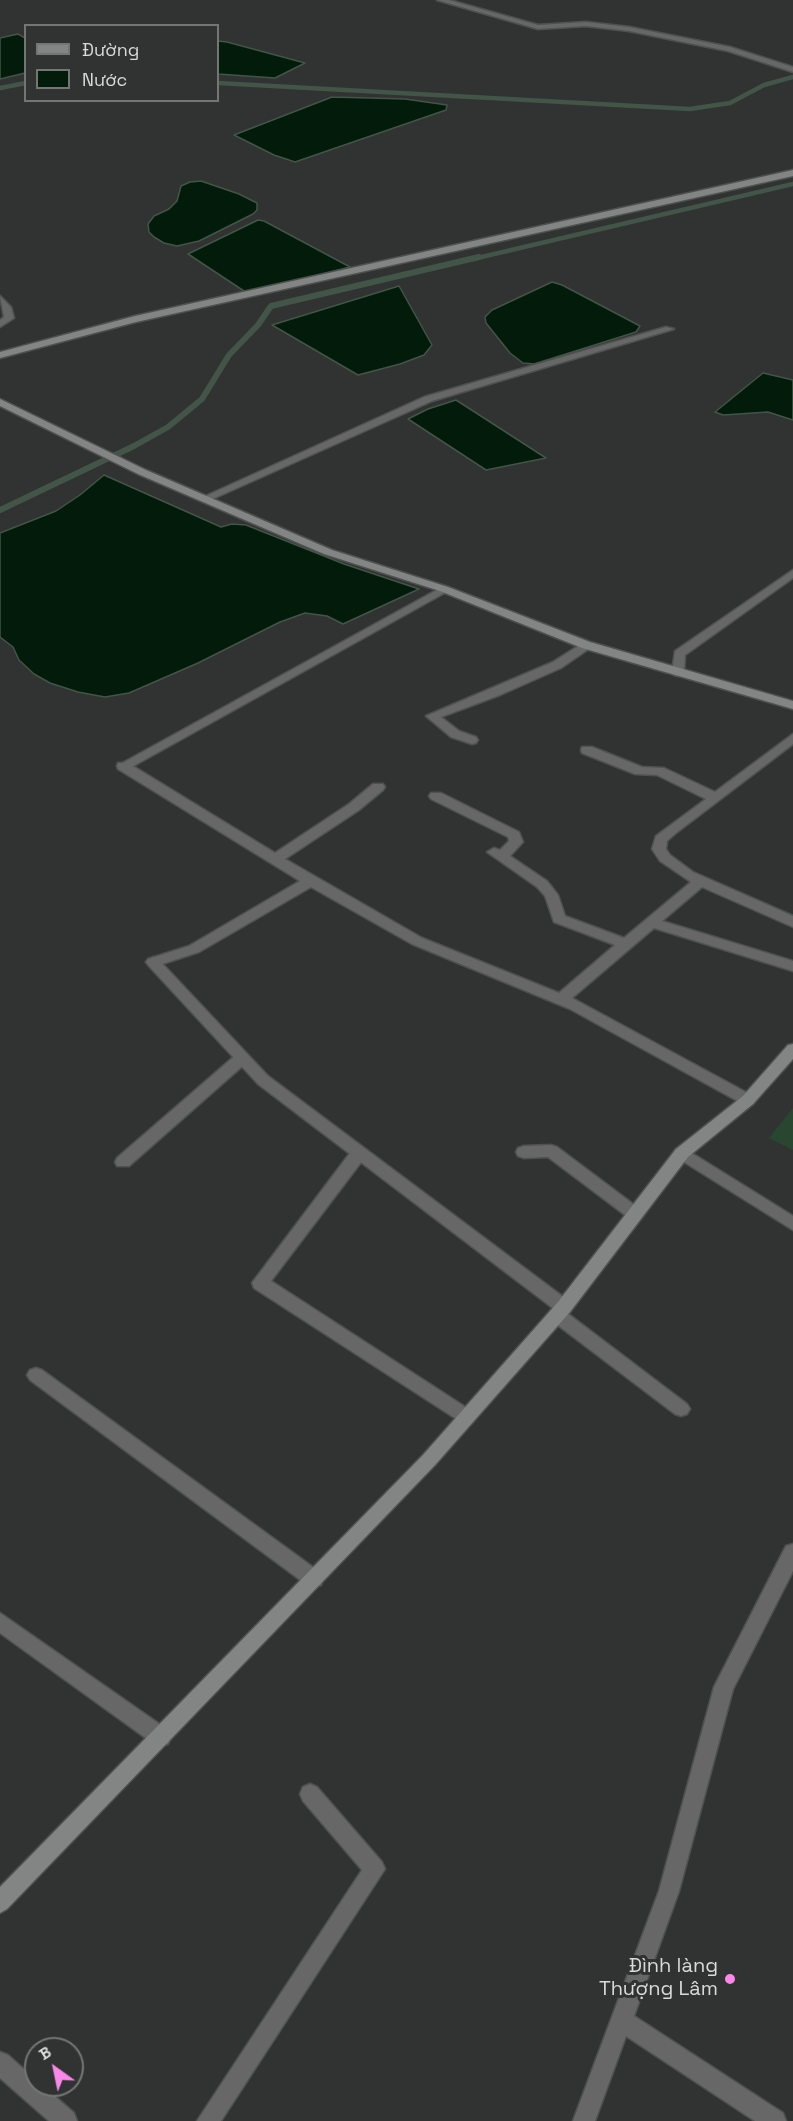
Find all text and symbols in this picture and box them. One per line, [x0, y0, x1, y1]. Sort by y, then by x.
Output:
legend [24, 24, 219, 102]
text: Đường [82, 38, 139, 61]
text: Nước [82, 68, 127, 91]
place label: Đình làng Thượng Lâm [599, 1955, 718, 2002]
marker: Đình làng Thượng Lâm [723, 1972, 737, 1986]
north arrow [24, 2037, 84, 2097]
text: B [35, 2041, 55, 2065]

